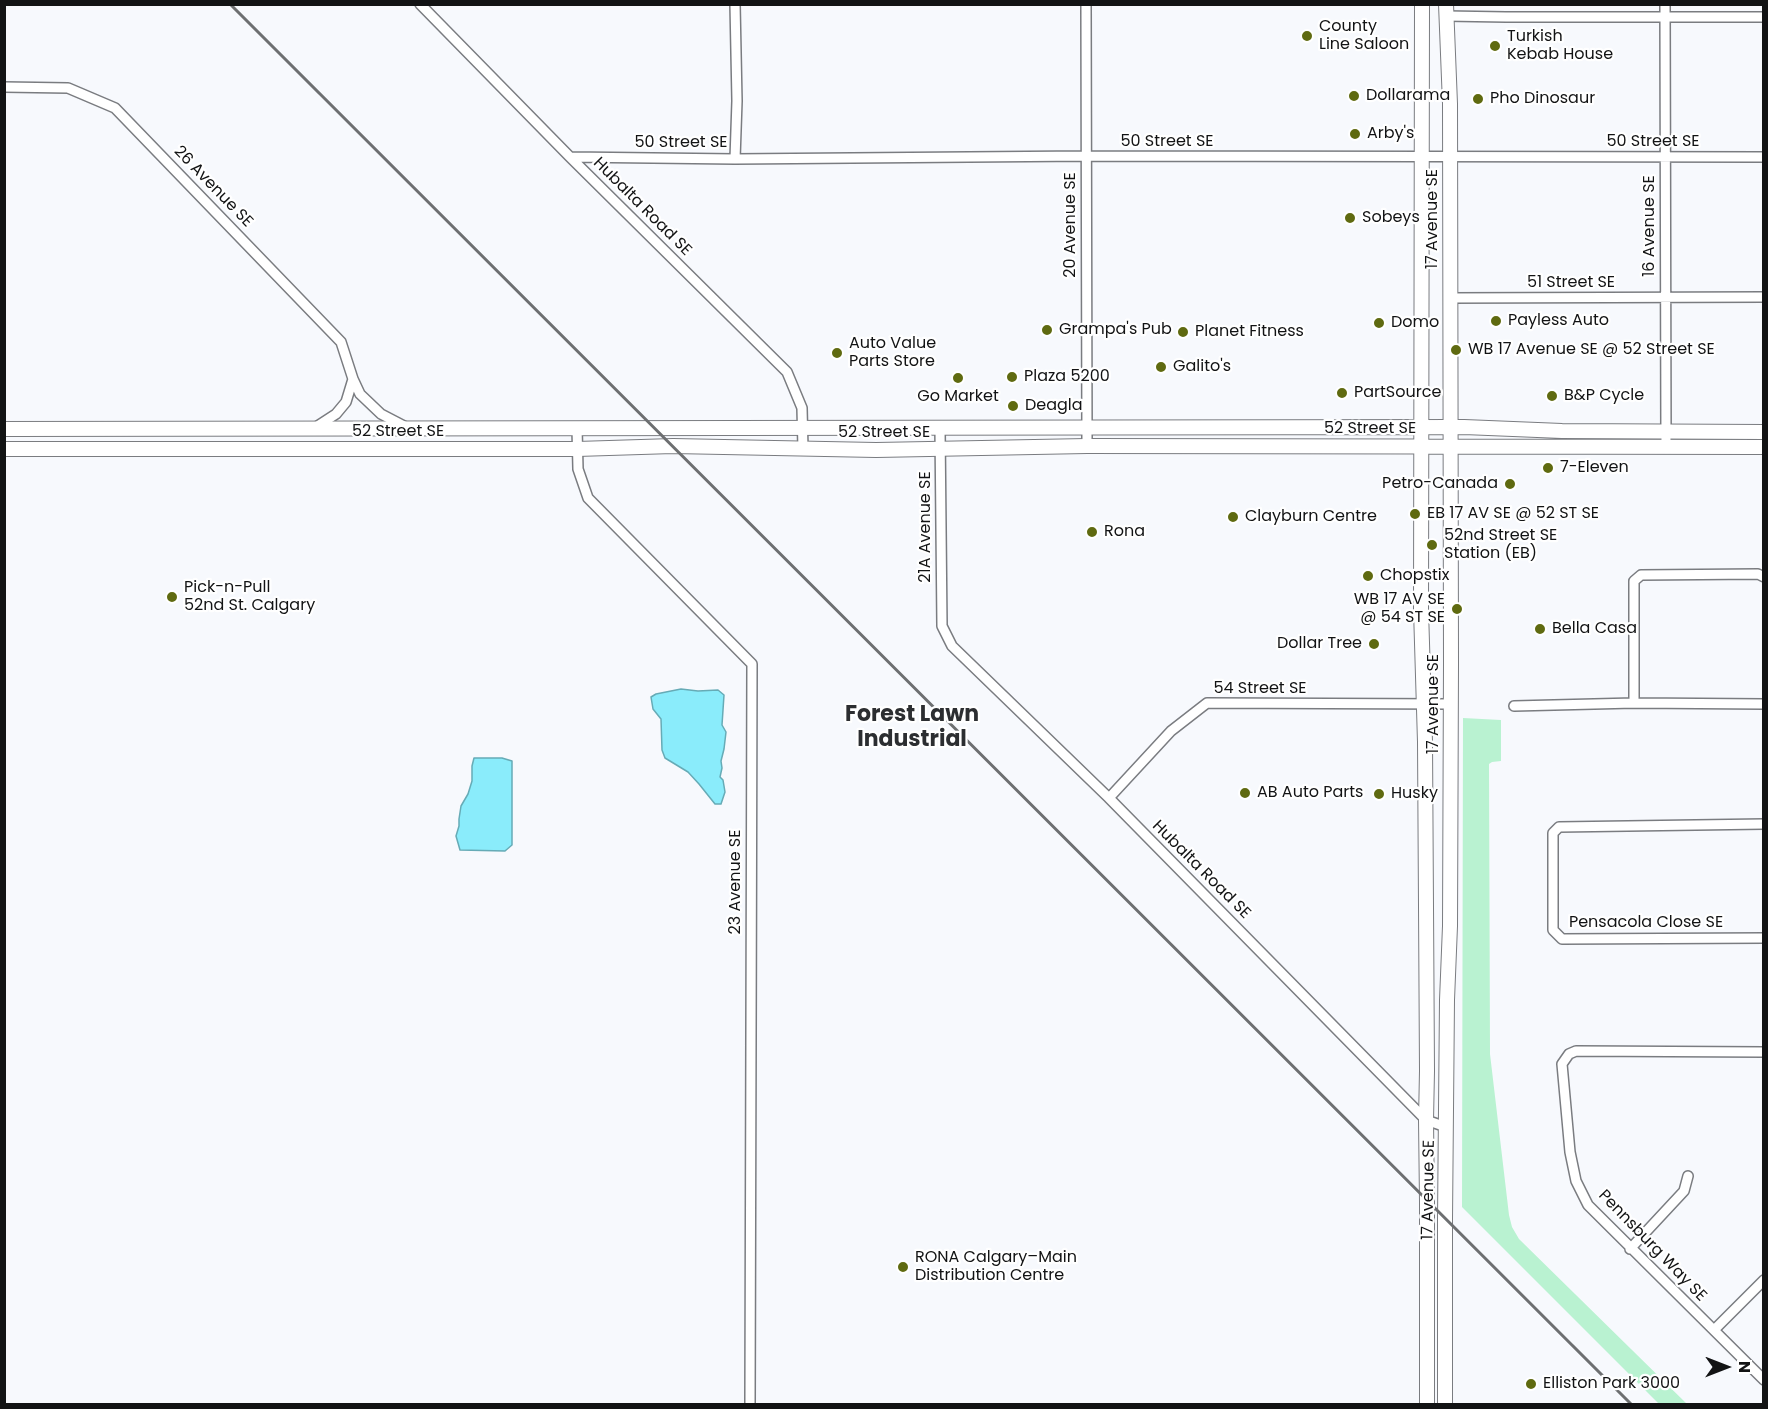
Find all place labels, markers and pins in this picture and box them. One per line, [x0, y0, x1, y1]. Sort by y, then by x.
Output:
place label: County Line Saloon [1319, 17, 1409, 55]
place label: Turkish Kebab House [1507, 27, 1613, 65]
marker: County Line Saloon [1300, 29, 1314, 43]
marker: Turkish Kebab House [1488, 39, 1502, 53]
place label: Dollarama [1366, 86, 1450, 106]
marker: Dollarama [1347, 89, 1361, 103]
place label: Pho Dinosaur [1490, 89, 1595, 109]
marker: Pho Dinosaur [1471, 92, 1485, 106]
place label: Arby's [1367, 124, 1414, 144]
marker: Arby's [1348, 127, 1362, 141]
place label: Sobeys [1362, 208, 1420, 228]
marker: Sobeys [1343, 211, 1357, 225]
place label: Payless Auto [1508, 311, 1609, 331]
place label: Domo [1391, 313, 1439, 333]
marker: Payless Auto [1489, 314, 1503, 328]
marker: Domo [1372, 316, 1386, 330]
place label: Grampa's Pub [1059, 320, 1172, 340]
place label: Planet Fitness [1195, 322, 1304, 342]
marker: Grampa's Pub [1040, 323, 1054, 337]
marker: Planet Fitness [1176, 325, 1190, 339]
place label: Auto Value Parts Store [849, 334, 936, 372]
place label: WB 17 Avenue SE @ 52 Street SE [1468, 340, 1715, 360]
marker: WB 17 Avenue SE @ 52 Street SE [1449, 343, 1463, 357]
marker: Auto Value Parts Store [830, 346, 844, 360]
place label: Galito's [1173, 357, 1231, 377]
marker: Galito's [1154, 360, 1168, 374]
place label: Plaza 5200 [1024, 367, 1110, 387]
marker: Plaza 5200 [1005, 370, 1019, 384]
marker: Go Market [951, 371, 965, 385]
place label: PartSource [1354, 383, 1441, 403]
marker: PartSource [1335, 386, 1349, 400]
place label: B&P Cycle [1564, 386, 1644, 406]
place label: Go Market [917, 387, 999, 407]
marker: B&P Cycle [1545, 389, 1559, 403]
place label: Deagla [1025, 396, 1083, 416]
marker: Deagla [1006, 399, 1020, 413]
place label: 7-Eleven [1560, 458, 1629, 478]
marker: 7-Eleven [1541, 461, 1555, 475]
place label: Petro-Canada [1382, 474, 1498, 494]
marker: Petro-Canada [1503, 477, 1517, 491]
place label: EB 17 AV SE @ 52 ST SE [1427, 504, 1599, 524]
place label: Clayburn Centre [1245, 507, 1377, 527]
marker: EB 17 AV SE @ 52 ST SE [1408, 507, 1422, 521]
marker: Clayburn Centre [1226, 510, 1240, 524]
place label: Rona [1104, 522, 1145, 542]
marker: Rona [1085, 525, 1099, 539]
place label: 52nd Street SE Station (EB) [1444, 526, 1557, 564]
marker: 52nd Street SE Station (EB) [1425, 538, 1439, 552]
place label: Chopstix [1380, 566, 1449, 586]
marker: Chopstix [1361, 569, 1375, 583]
place label: Pick-n-Pull 52nd St. Calgary [184, 578, 315, 616]
marker: Pick-n-Pull 52nd St. Calgary [165, 590, 179, 604]
place label: WB 17 AV SE @ 54 ST SE [1354, 590, 1445, 628]
marker: WB 17 AV SE @ 54 ST SE [1450, 602, 1464, 616]
place label: Bella Casa [1552, 619, 1637, 639]
marker: Bella Casa [1533, 622, 1547, 636]
place label: Dollar Tree [1277, 634, 1362, 654]
marker: Dollar Tree [1367, 637, 1381, 651]
place label: AB Auto Parts [1257, 783, 1363, 803]
place label: Husky [1391, 784, 1438, 804]
marker: AB Auto Parts [1238, 786, 1252, 800]
marker: Husky [1372, 787, 1386, 801]
place label: RONA Calgary–Main Distribution Centre [915, 1248, 1077, 1286]
marker: RONA Calgary–Main Distribution Centre [896, 1260, 910, 1274]
place label: Elliston Park 3000 [1543, 1374, 1680, 1394]
marker: Elliston Park 3000 [1524, 1377, 1538, 1391]

